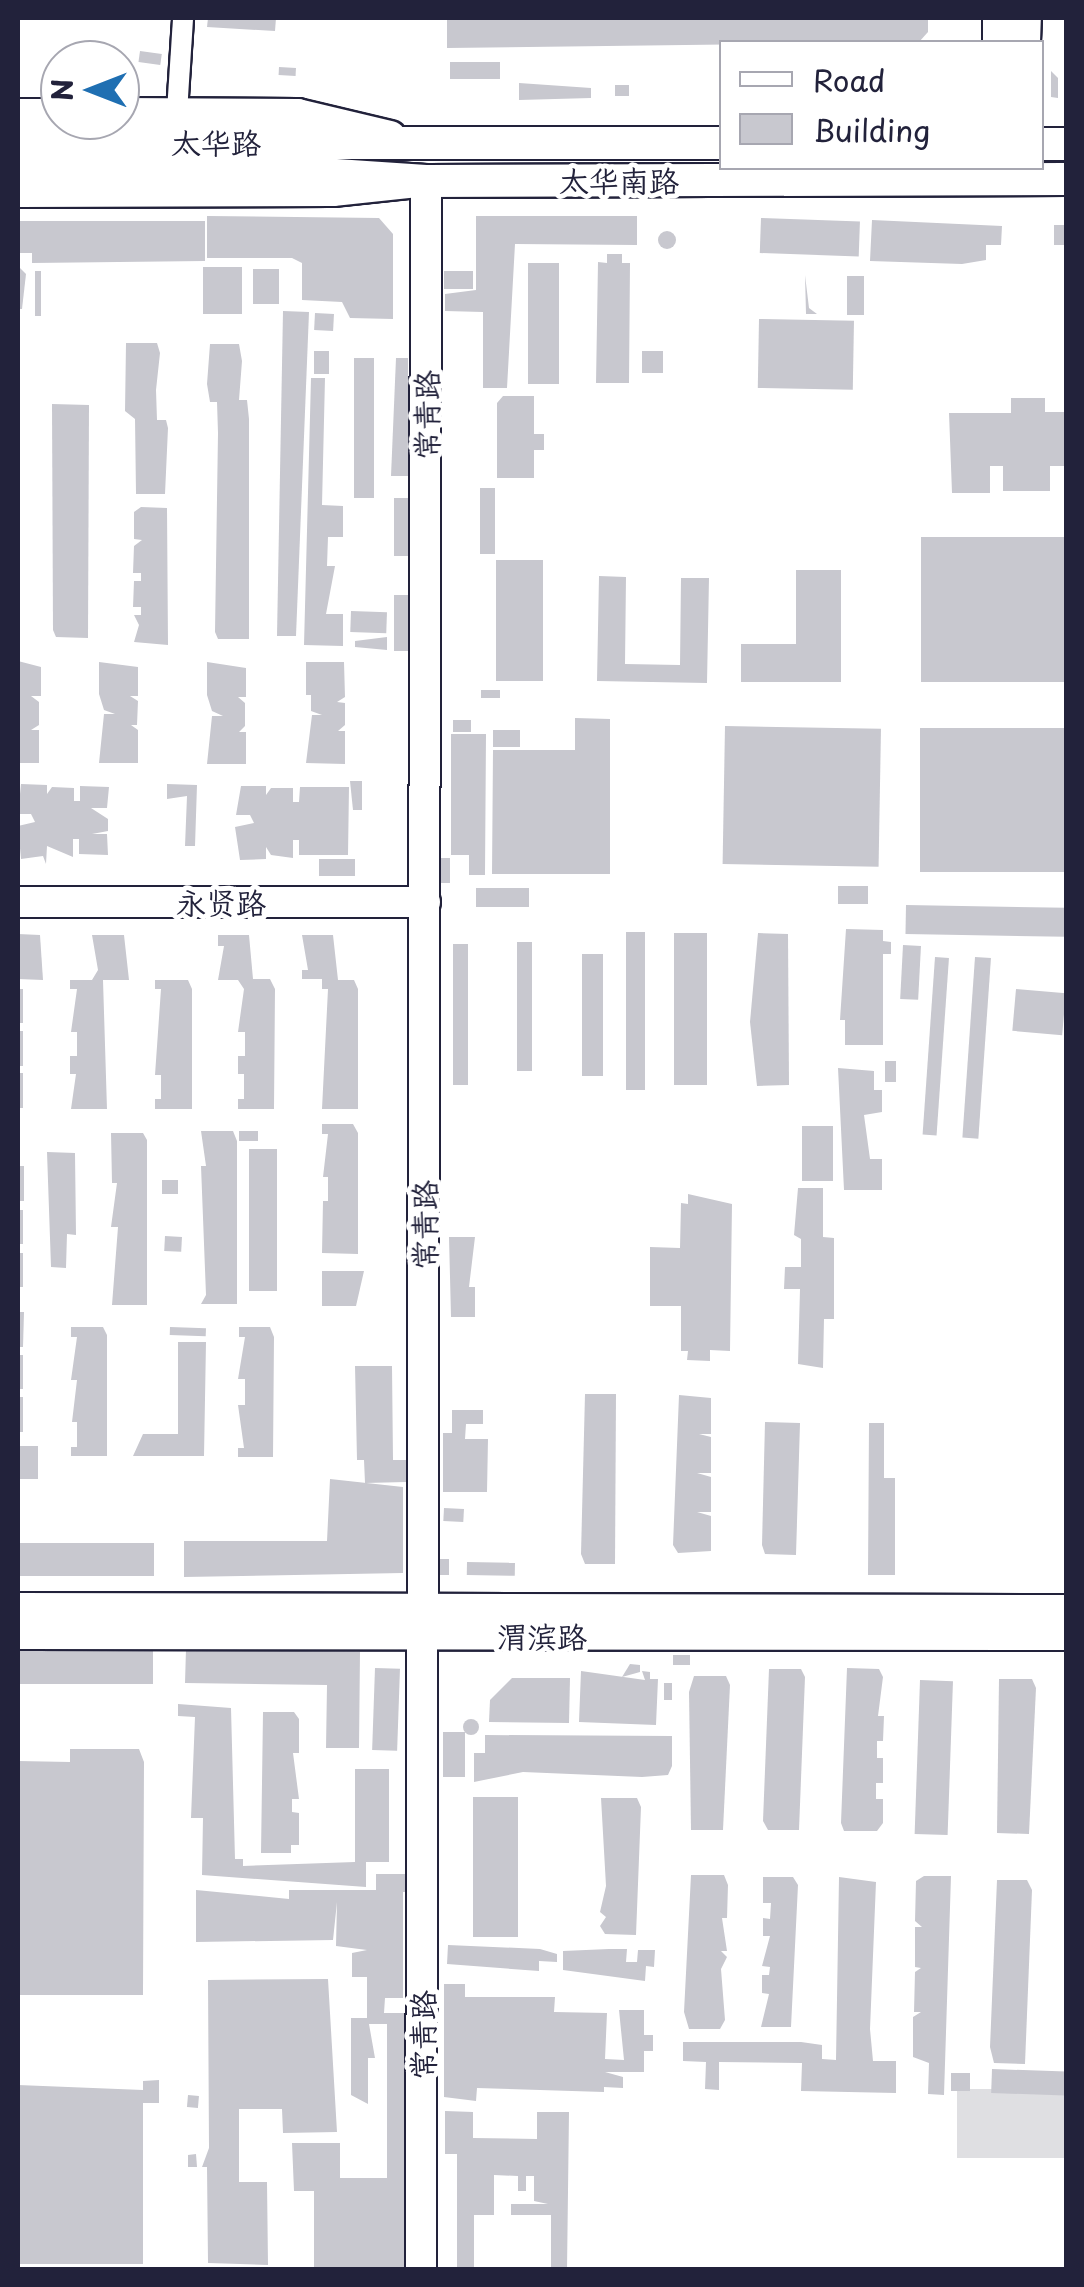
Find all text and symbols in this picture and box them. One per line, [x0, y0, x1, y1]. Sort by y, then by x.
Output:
north arrow [40, 40, 140, 140]
legend [719, 40, 1044, 170]
text: Road [813, 57, 886, 102]
text: N [40, 79, 83, 101]
text: Building [813, 107, 930, 152]
street label: 太华路 [171, 124, 261, 160]
street label: 太华南路 [559, 162, 679, 198]
street label: 常青路 [408, 370, 444, 460]
street label: 永贤路 [176, 884, 266, 920]
street label: 常青路 [406, 1180, 442, 1270]
street label: 渭滨路 [497, 1618, 587, 1654]
street label: 常青路 [404, 1990, 440, 2080]

